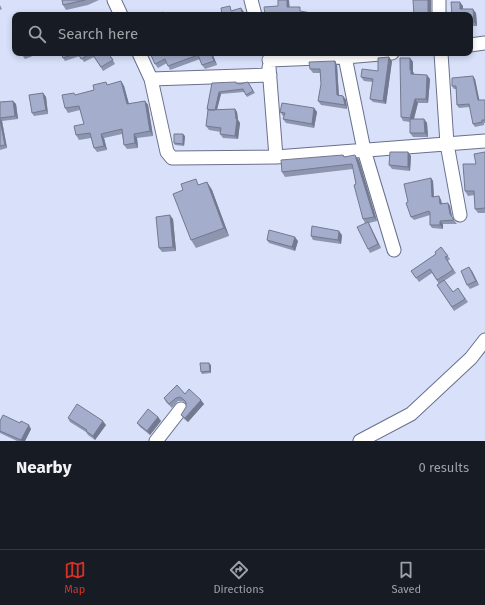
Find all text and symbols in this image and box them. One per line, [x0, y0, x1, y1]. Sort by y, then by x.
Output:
search box [12, 12, 473, 56]
icon: search [26, 23, 48, 45]
text: Search here [58, 25, 138, 43]
text: Nearby [16, 457, 71, 478]
text: 0 results [418, 460, 469, 475]
tab: Map [64, 559, 86, 596]
tab: Directions [213, 559, 264, 596]
tab: Saved [391, 559, 421, 596]

